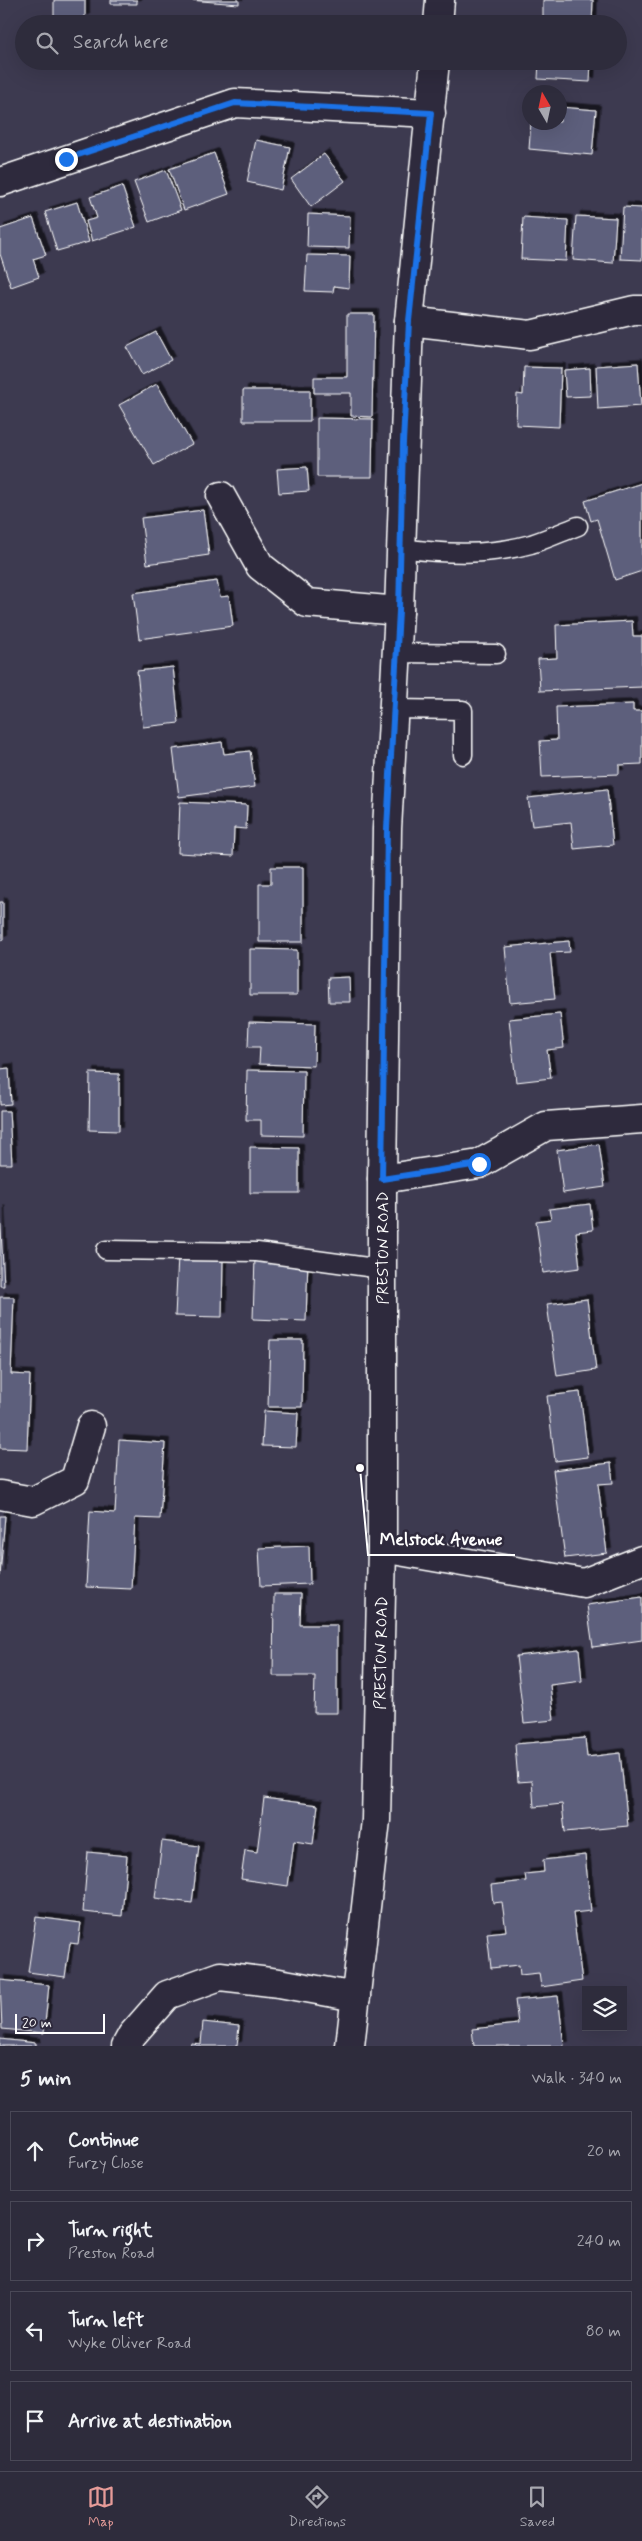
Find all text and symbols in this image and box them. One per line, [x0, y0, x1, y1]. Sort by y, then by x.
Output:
search box [15, 15, 627, 70]
icon: search [33, 29, 61, 57]
text: Search here [73, 30, 169, 55]
north arrow [522, 85, 567, 130]
route end [55, 148, 78, 171]
route start [468, 1153, 491, 1176]
street label: PRESTON ROAD [373, 1191, 394, 1305]
callout: Melstock Avenue [368, 1522, 515, 1555]
text: Melstock Avenue [379, 1528, 503, 1552]
street label: PRESTON ROAD [370, 1596, 393, 1710]
map controls [582, 1986, 627, 2031]
button: layers [582, 1986, 627, 2031]
scale bar [15, 2011, 105, 2034]
text: 20 m [22, 2014, 52, 2032]
text: 5 min [20, 2065, 72, 2093]
text: Walk · 340 m [532, 2068, 622, 2089]
text: Continue [68, 2128, 139, 2153]
icon: ahead [21, 2137, 49, 2165]
text: 20 m [587, 2141, 621, 2162]
text: Furzy Close [68, 2153, 144, 2174]
text: Turn right [68, 2218, 152, 2243]
icon: right [21, 2227, 49, 2255]
text: 240 m [577, 2231, 621, 2252]
text: Preston Road [68, 2243, 155, 2264]
text: Turn left [68, 2308, 144, 2333]
icon: left [21, 2317, 49, 2345]
text: 80 m [586, 2321, 621, 2342]
text: Wyke Oliver Road [68, 2333, 191, 2354]
icon: arrive [21, 2407, 49, 2435]
text: Arrive at destination [68, 2409, 232, 2434]
tab: Map [87, 2483, 115, 2531]
tab: Directions [289, 2483, 346, 2531]
tab: Saved [520, 2483, 555, 2531]

